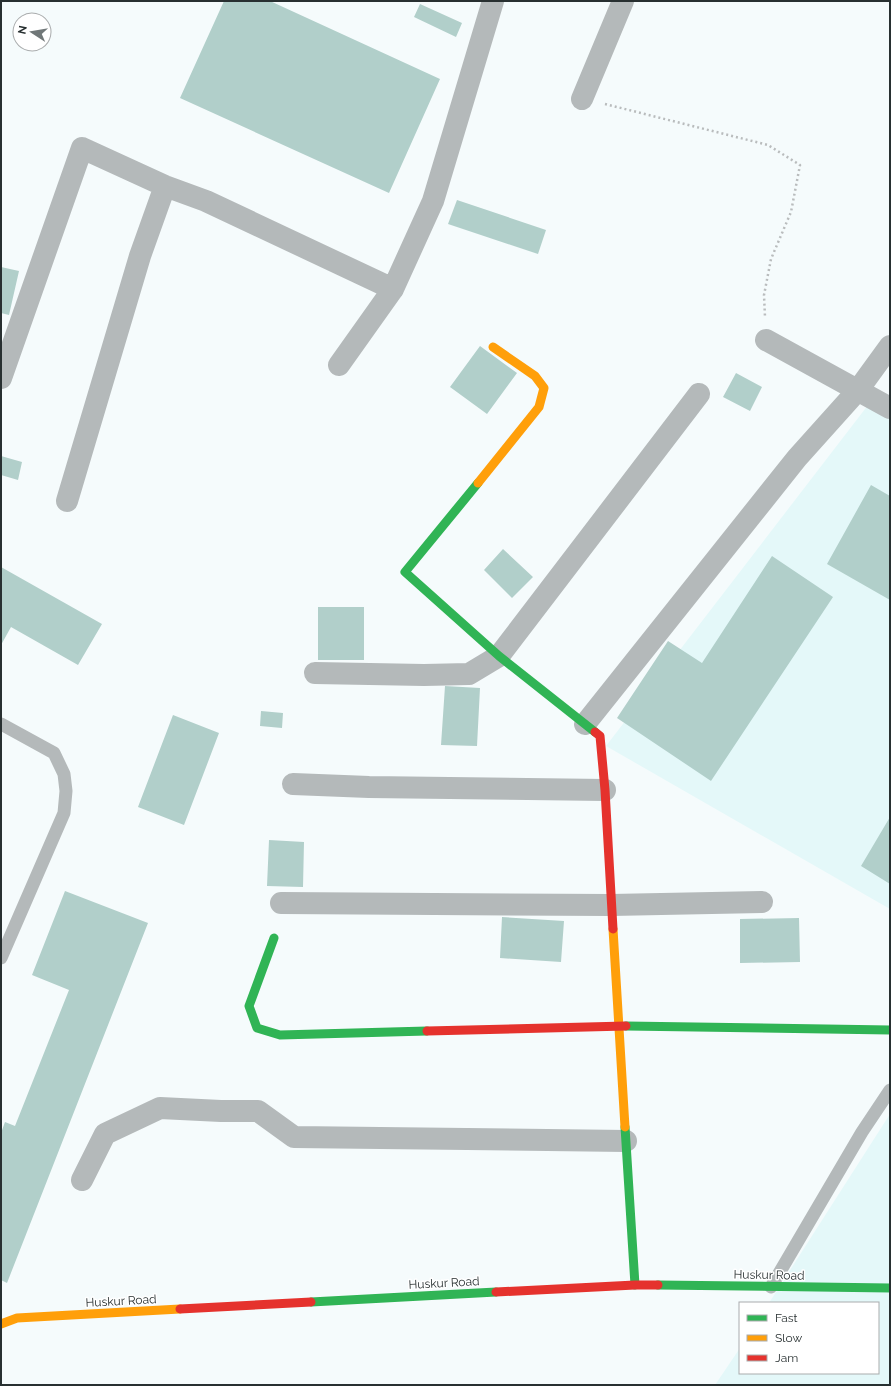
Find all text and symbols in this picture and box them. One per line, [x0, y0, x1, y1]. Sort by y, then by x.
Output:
north arrow [12, 12, 52, 52]
text: N [15, 25, 30, 35]
street label: Huskur Road [733, 1267, 805, 1283]
street label: Huskur Road [408, 1274, 480, 1292]
street label: Huskur Road [85, 1292, 157, 1310]
legend [739, 1302, 879, 1374]
text: Fast [775, 1311, 798, 1325]
text: Slow [775, 1331, 802, 1345]
text: Jam [775, 1351, 798, 1365]

